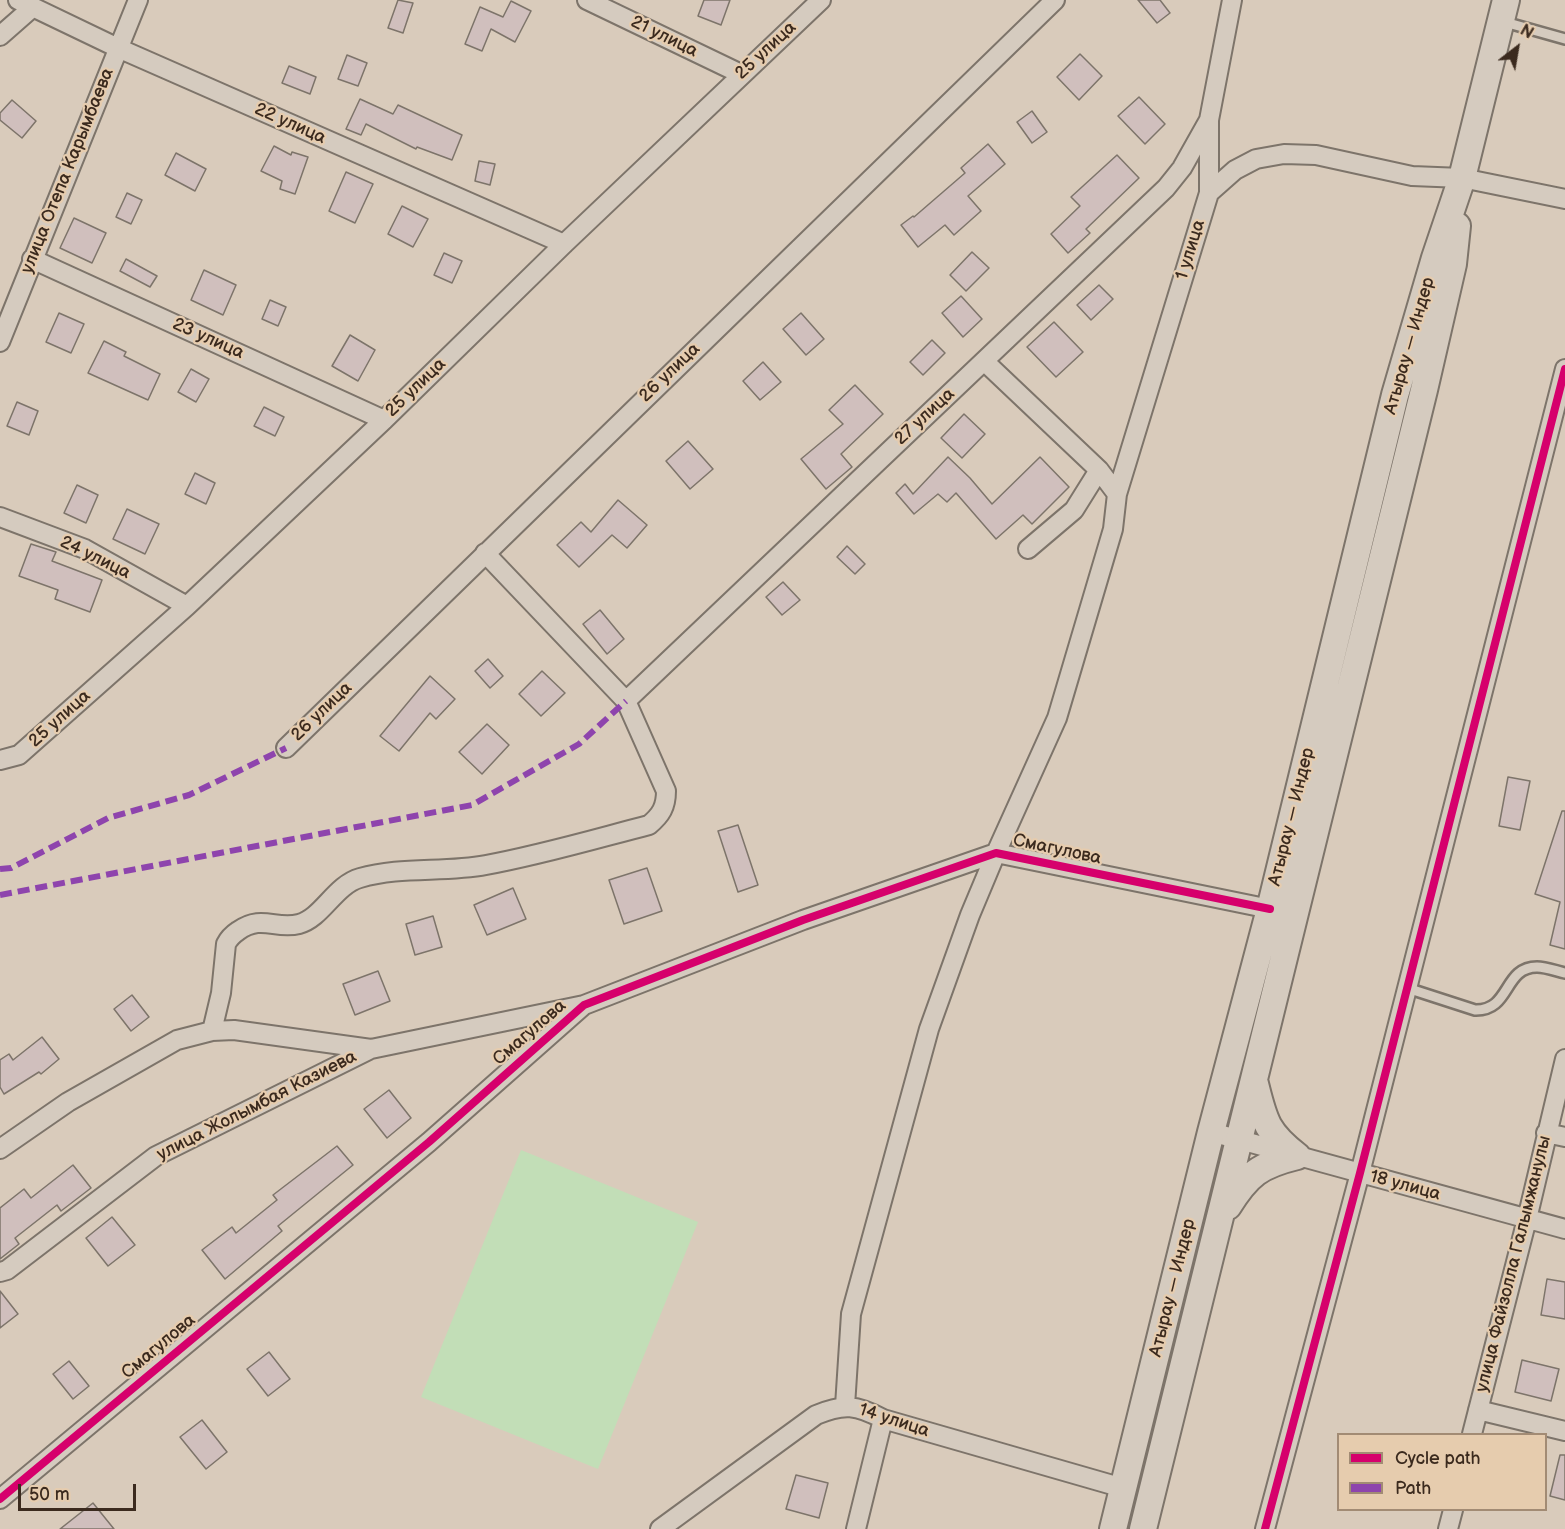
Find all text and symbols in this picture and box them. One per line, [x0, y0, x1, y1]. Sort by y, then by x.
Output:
street label: 21 улица [627, 12, 701, 62]
street label: 25 улица [731, 17, 801, 85]
north arrow [1487, 18, 1547, 78]
text: N [1516, 21, 1537, 43]
street label: улица Отепа Карымбаева [17, 65, 119, 277]
street label: 22 улица [251, 99, 329, 149]
street label: 1 улица [1172, 217, 1210, 283]
street label: Атырау — Индер [1380, 275, 1440, 417]
street label: 23 улица [169, 314, 247, 364]
street label: 26 улица [635, 339, 705, 407]
street label: 25 улица [381, 354, 451, 422]
street label: 27 улица [891, 384, 959, 450]
street label: 24 улица [56, 532, 134, 584]
street label: 26 улица [287, 678, 357, 746]
street label: 25 улица [25, 686, 95, 752]
street label: Атырау — Индер [1264, 746, 1320, 888]
street label: Смагулова [1011, 830, 1103, 870]
street label: Смагулова [489, 995, 571, 1071]
street label: улица Жолымбая Казиева [154, 1046, 360, 1166]
street label: улица Файзолла Галымжанулы [1472, 1134, 1556, 1394]
street label: 18 улица [1367, 1166, 1443, 1206]
street label: Атырау — Индер [1145, 1217, 1201, 1359]
street label: Смагулова [118, 1310, 200, 1384]
street label: 14 улица [856, 1400, 932, 1442]
legend [1337, 1433, 1547, 1511]
text: Cycle path [1395, 1448, 1481, 1469]
scale bar [21, 1472, 140, 1510]
text: Path [1395, 1478, 1431, 1499]
text: 50 m [29, 1484, 70, 1505]

